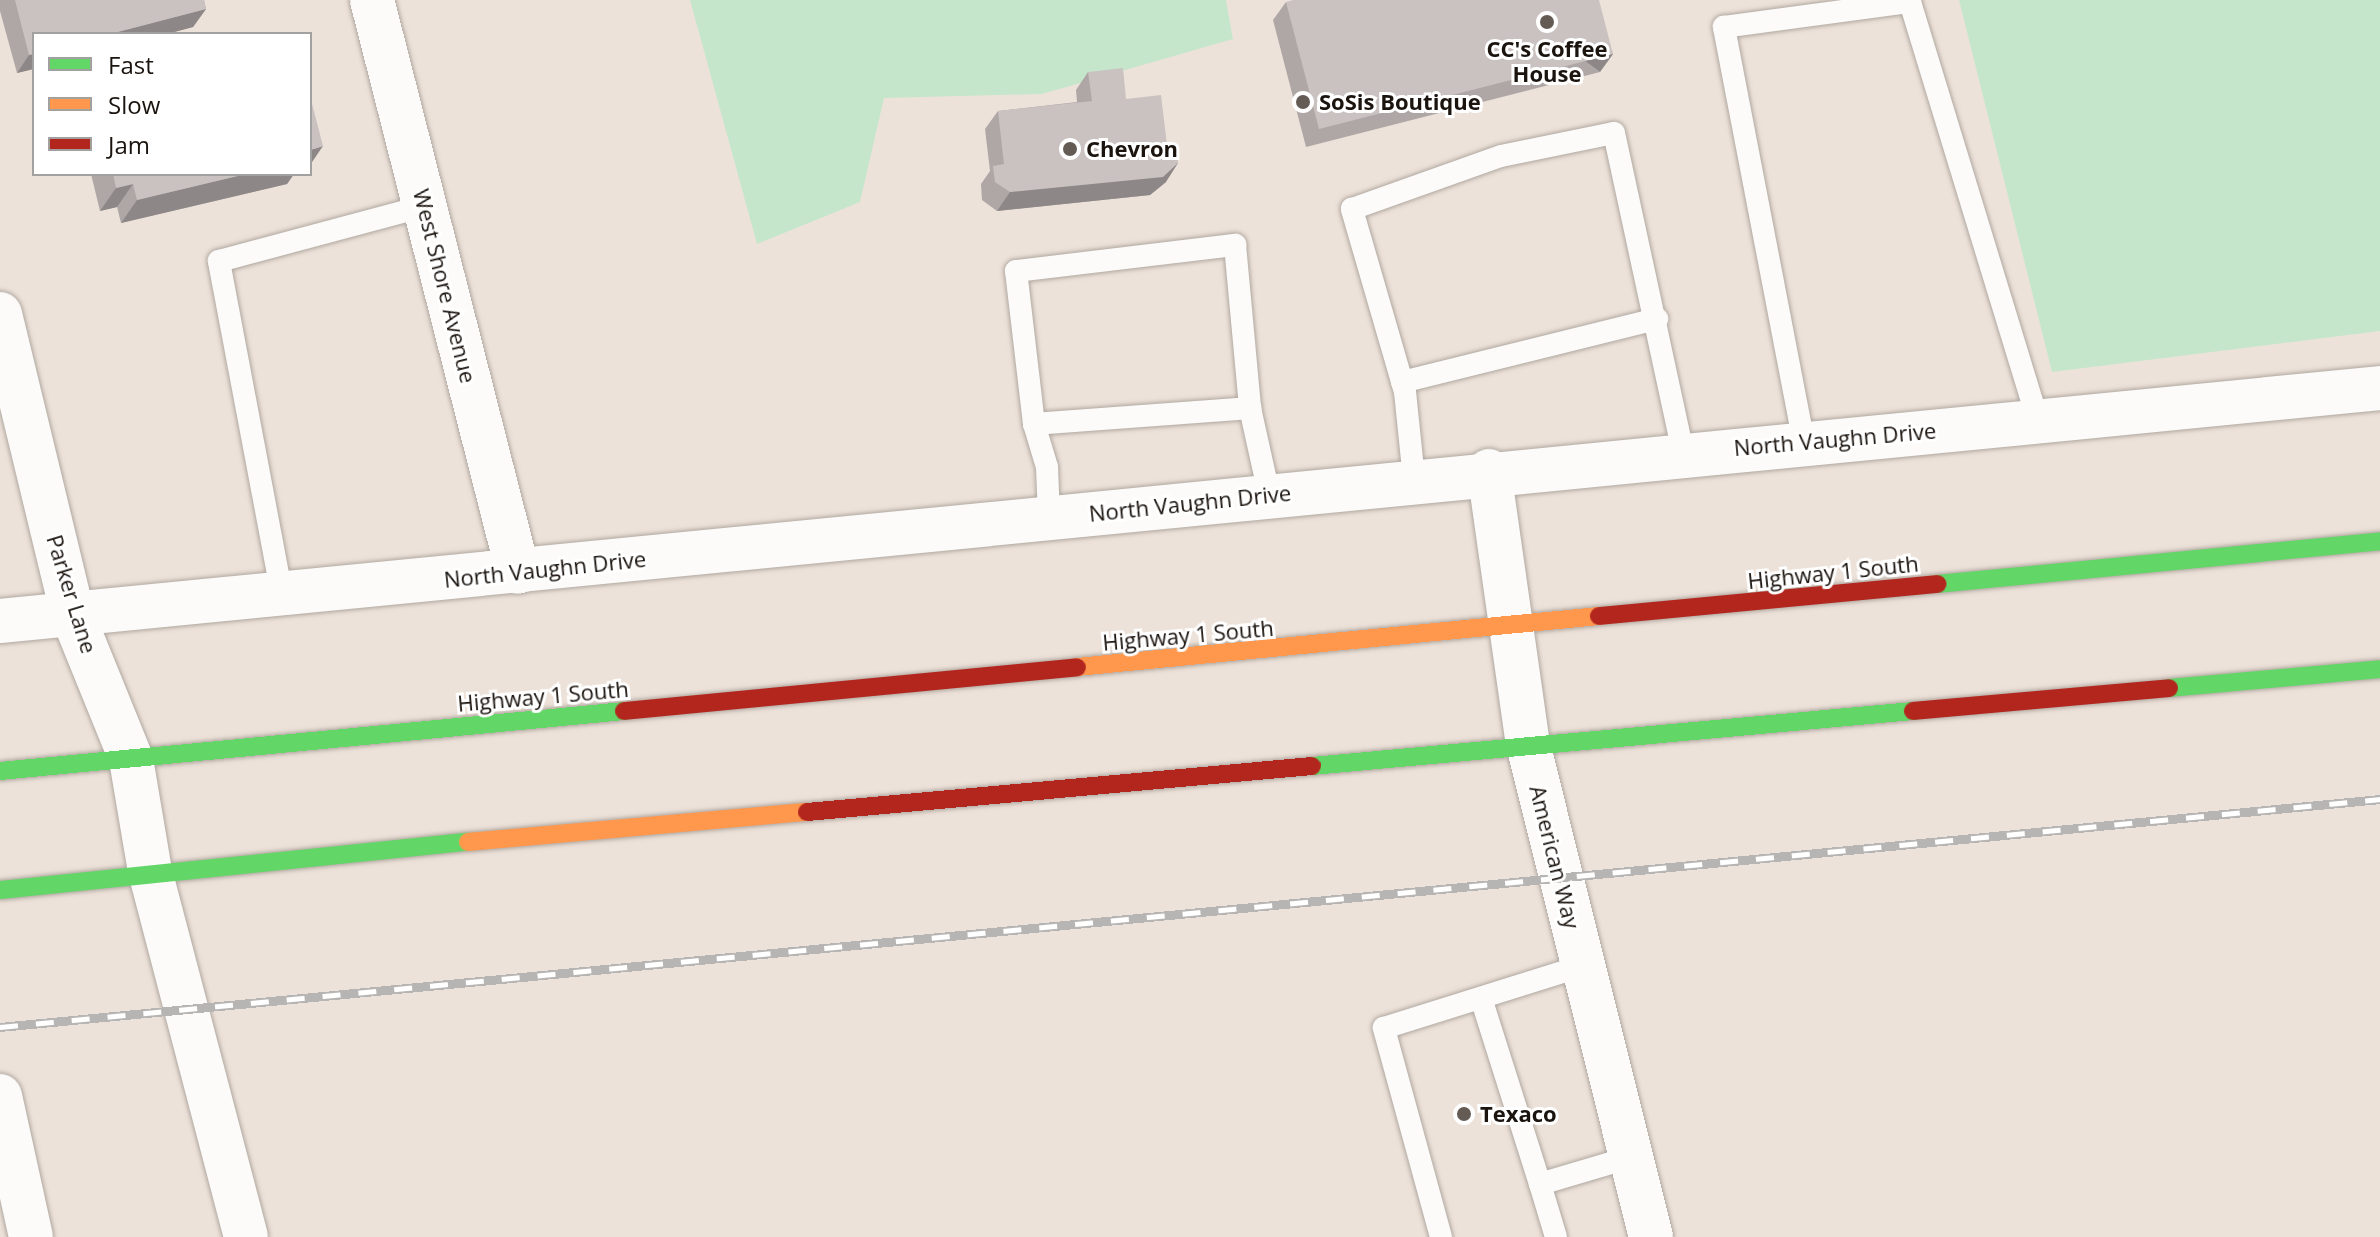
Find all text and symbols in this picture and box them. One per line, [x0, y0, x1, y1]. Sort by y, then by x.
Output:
marker: CC's Coffee House [1538, 13, 1556, 31]
legend [32, 32, 312, 176]
place label: CC's Coffee House [1486, 35, 1608, 86]
text: Fast [108, 48, 154, 81]
text: Slow [108, 88, 160, 121]
place label: SoSis Boutique [1319, 89, 1481, 115]
marker: SoSis Boutique [1294, 93, 1312, 111]
text: Jam [108, 128, 150, 161]
place label: Chevron [1086, 136, 1178, 162]
marker: Chevron [1061, 140, 1079, 158]
street label: West Shore Avenue [408, 186, 482, 386]
street label: North Vaughn Drive [1733, 417, 1937, 461]
street label: North Vaughn Drive [1088, 479, 1292, 527]
street label: Parker Lane [41, 532, 103, 656]
street label: North Vaughn Drive [443, 545, 647, 593]
street label: Highway 1 South [1746, 550, 1920, 594]
street label: Highway 1 South [1101, 614, 1275, 656]
street label: Highway 1 South [456, 675, 630, 717]
street label: American Way [1524, 783, 1586, 931]
place label: Texaco [1480, 1101, 1557, 1127]
marker: Texaco [1455, 1105, 1473, 1123]

